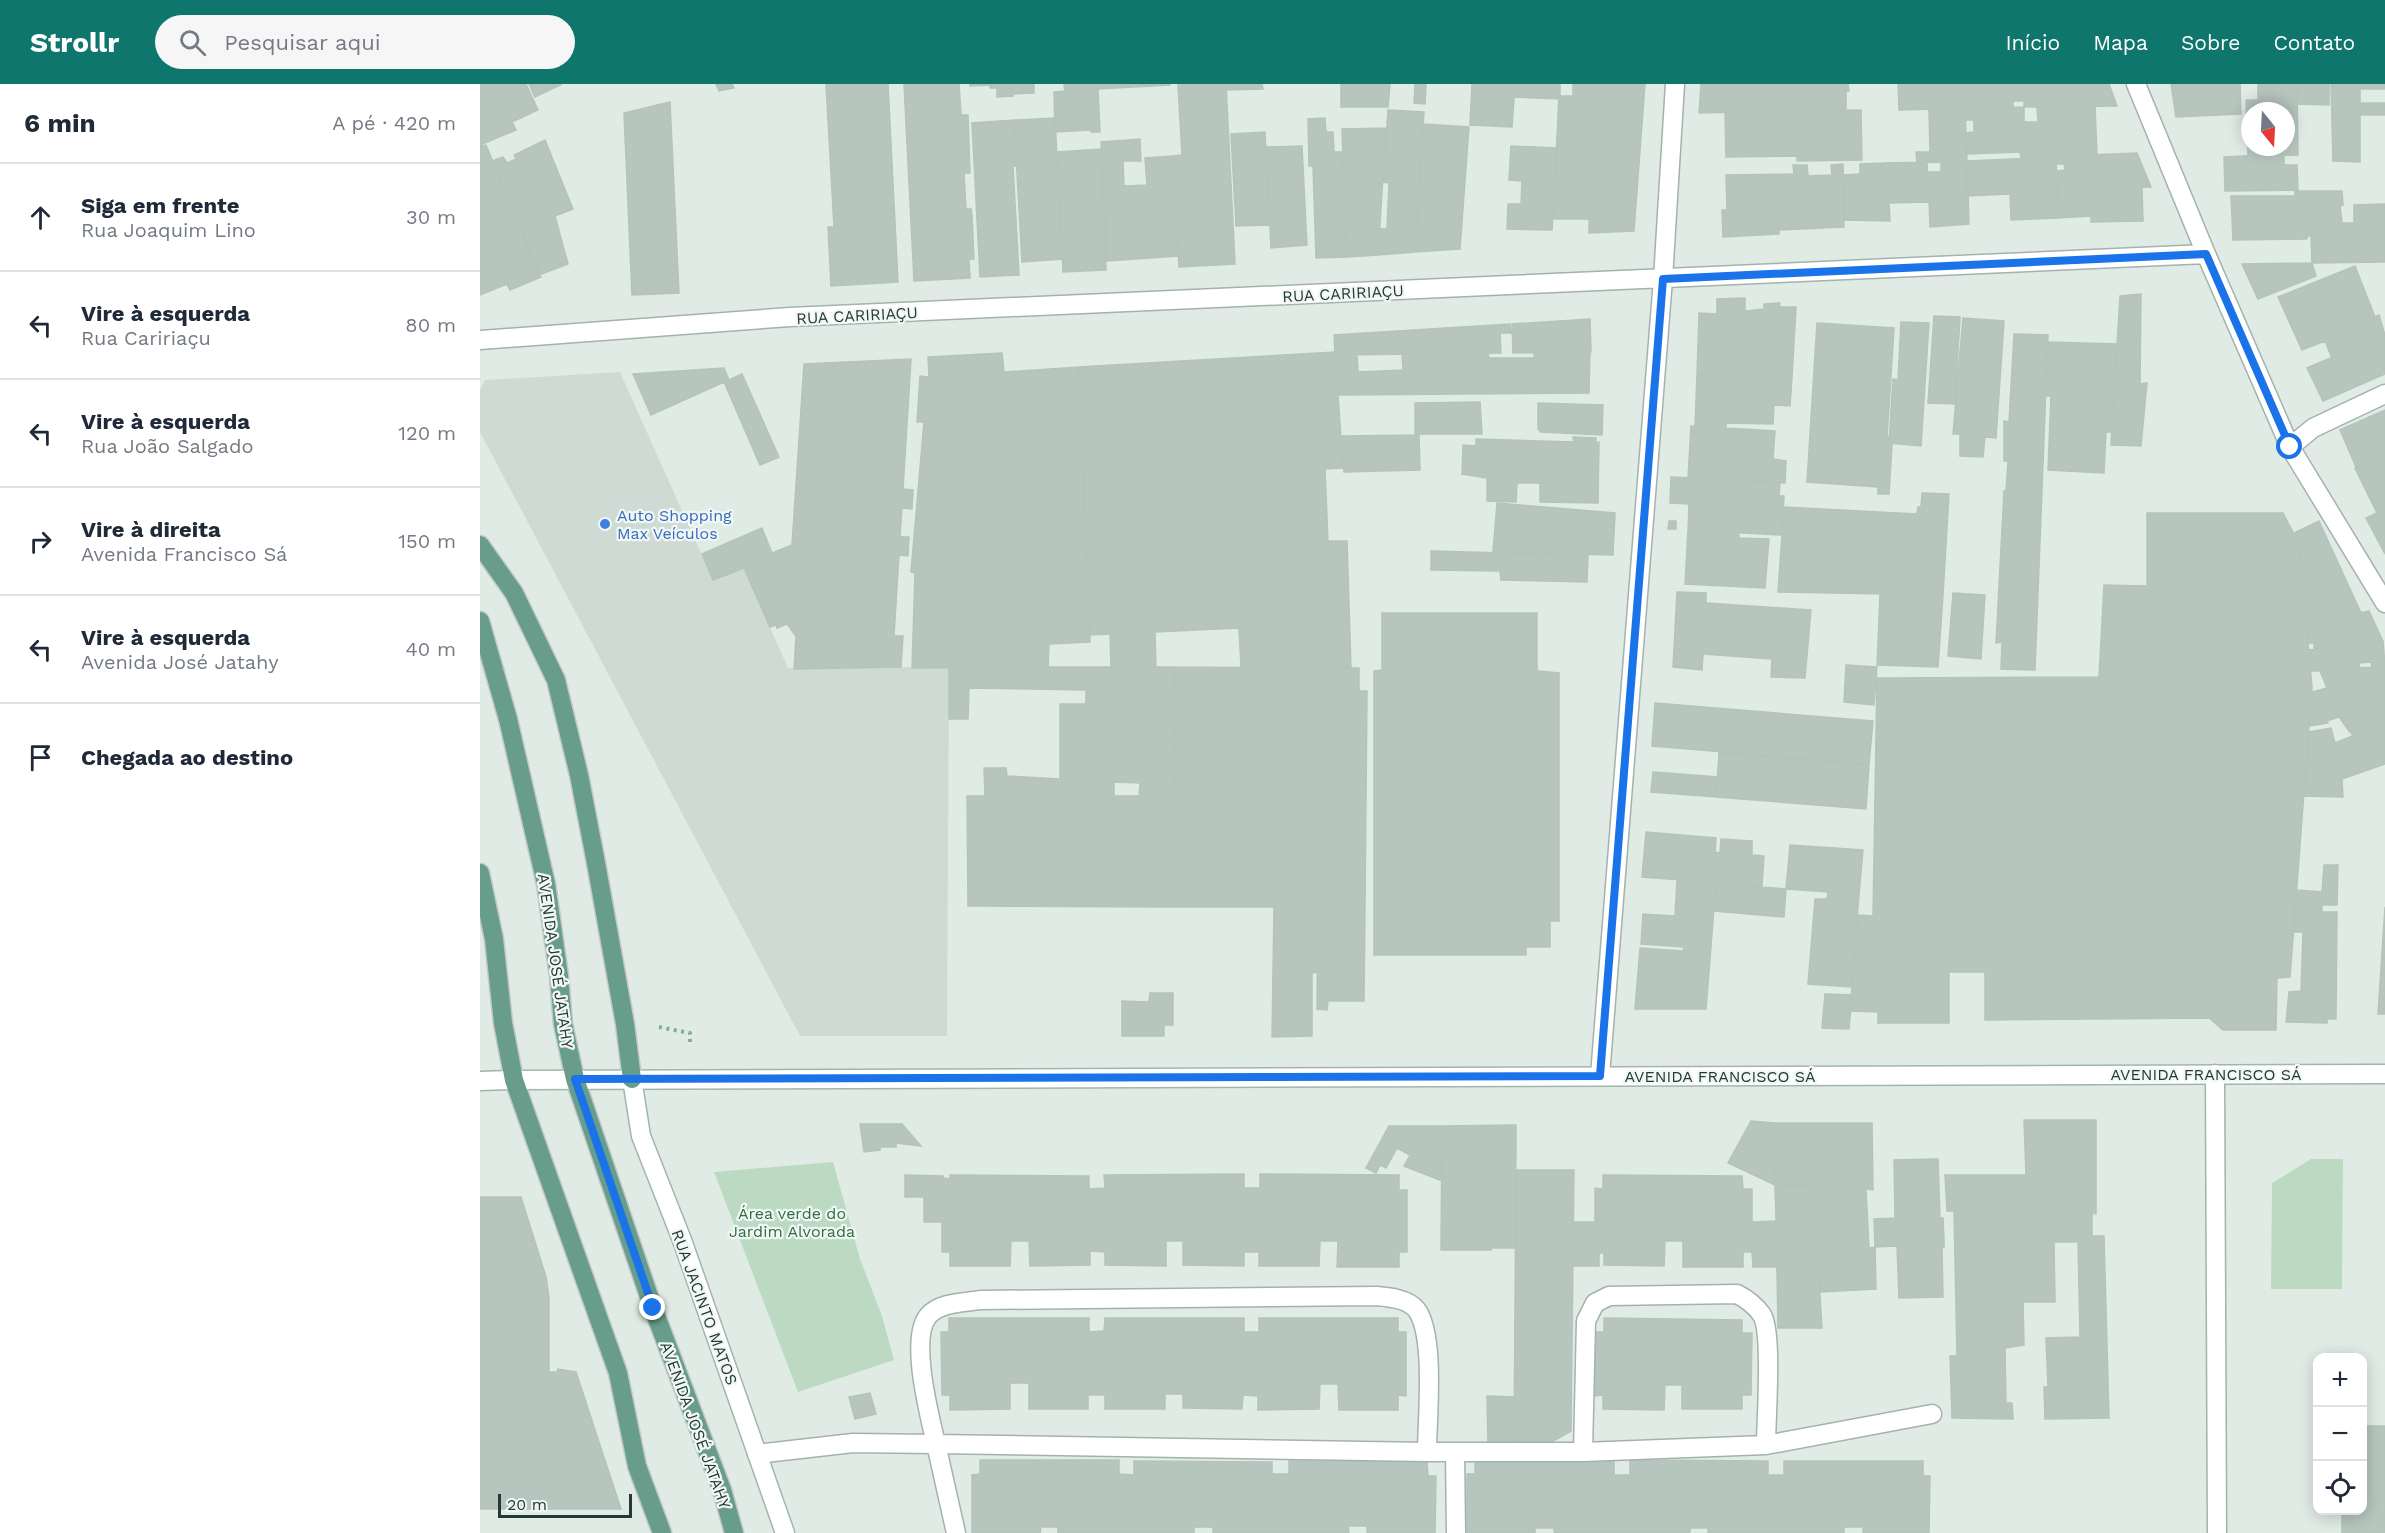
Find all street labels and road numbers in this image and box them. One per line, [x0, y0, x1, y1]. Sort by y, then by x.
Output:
street label: RUA CARIRIAÇU [1282, 281, 1404, 306]
street label: RUA CARIRIAÇU [796, 303, 918, 328]
street label: AVENIDA JOSÉ JATAHY [534, 872, 577, 1050]
street label: AVENIDA FRANCISCO SÁ [2111, 1065, 2302, 1084]
street label: AVENIDA FRANCISCO SÁ [1625, 1067, 1816, 1086]
street label: RUA JACINTO MATOS [668, 1227, 742, 1387]
street label: AVENIDA JOSÉ JATAHY [656, 1339, 735, 1512]

